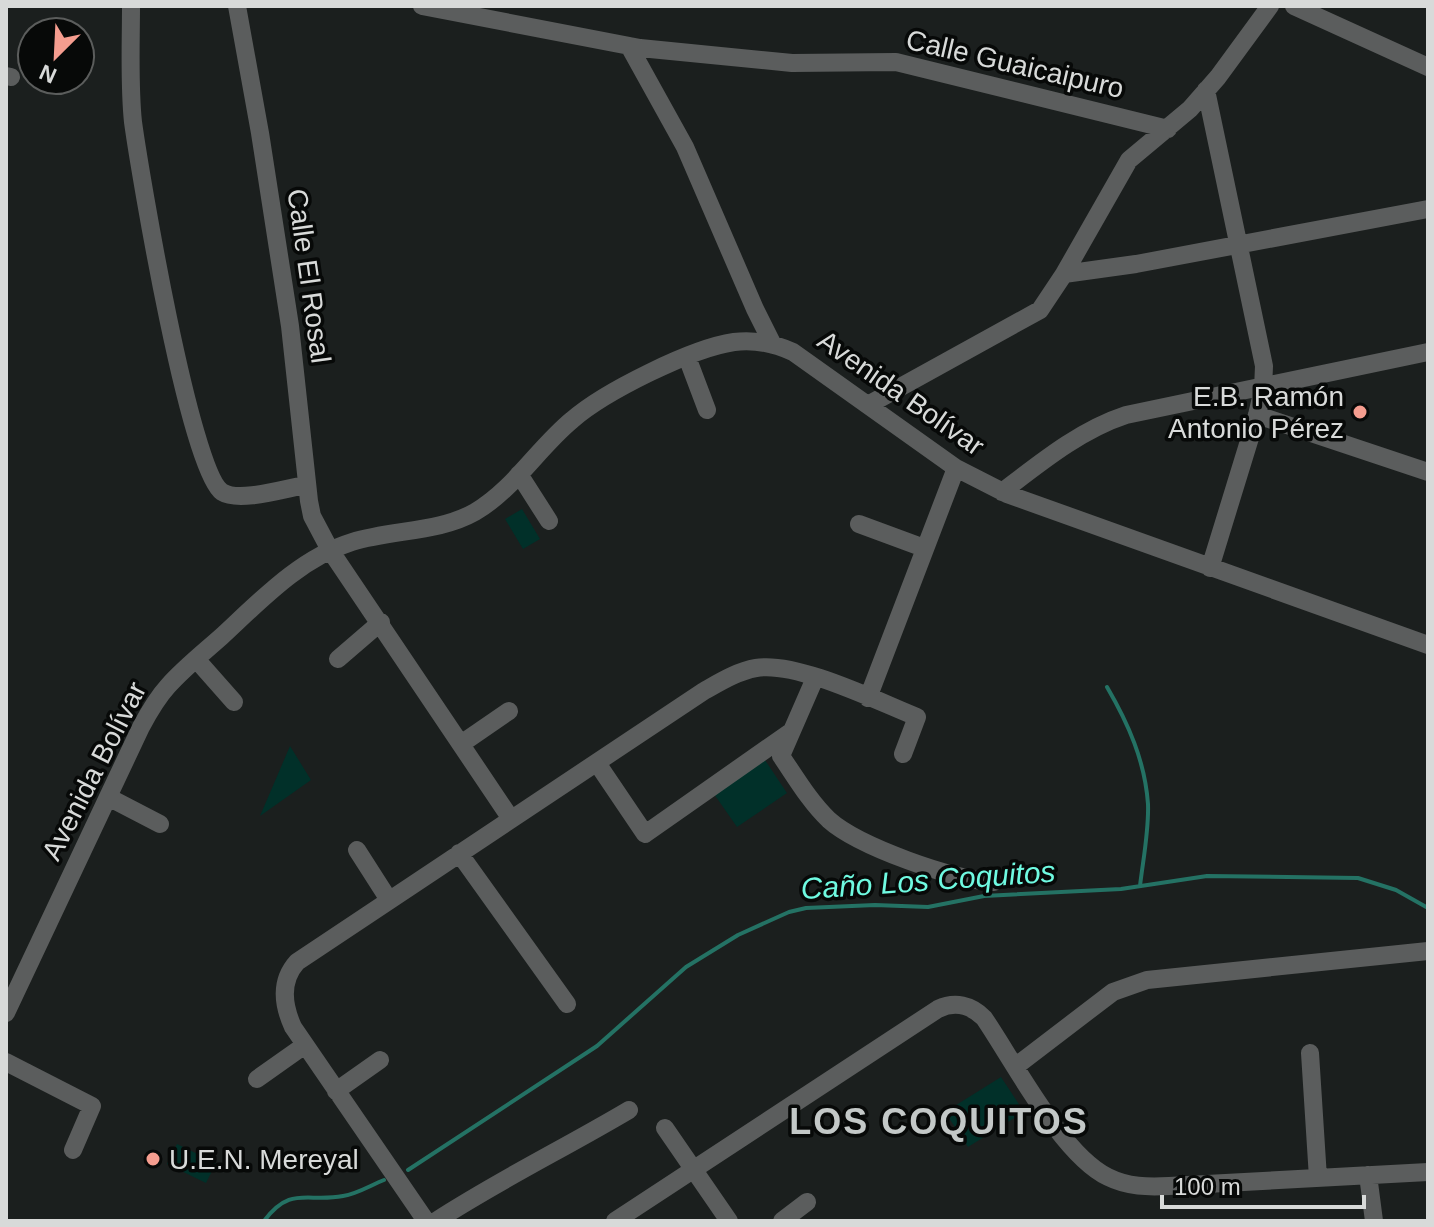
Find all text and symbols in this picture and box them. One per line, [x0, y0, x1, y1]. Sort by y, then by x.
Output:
north arrow [16, 16, 96, 96]
street label: Calle Guaicaipuro [903, 24, 1127, 104]
text: N [36, 59, 60, 88]
street label: Calle El Rosal [281, 187, 337, 365]
street label: Avenida Bolívar [812, 324, 990, 462]
place label: E.B. Ramón Antonio Pérez [1168, 381, 1344, 444]
marker: E.B. Ramón Antonio Pérez [1351, 403, 1369, 421]
street label: Avenida Bolívar [36, 677, 152, 865]
water label: Caño Los Coquitos [800, 855, 1056, 905]
district label: LOS COQUITOS [789, 1101, 1089, 1142]
place label: U.E.N. Mereyal [169, 1144, 359, 1175]
marker: U.E.N. Mereyal [144, 1150, 162, 1168]
scale bar [1162, 1159, 1364, 1209]
text: 100 m [1174, 1173, 1241, 1200]

